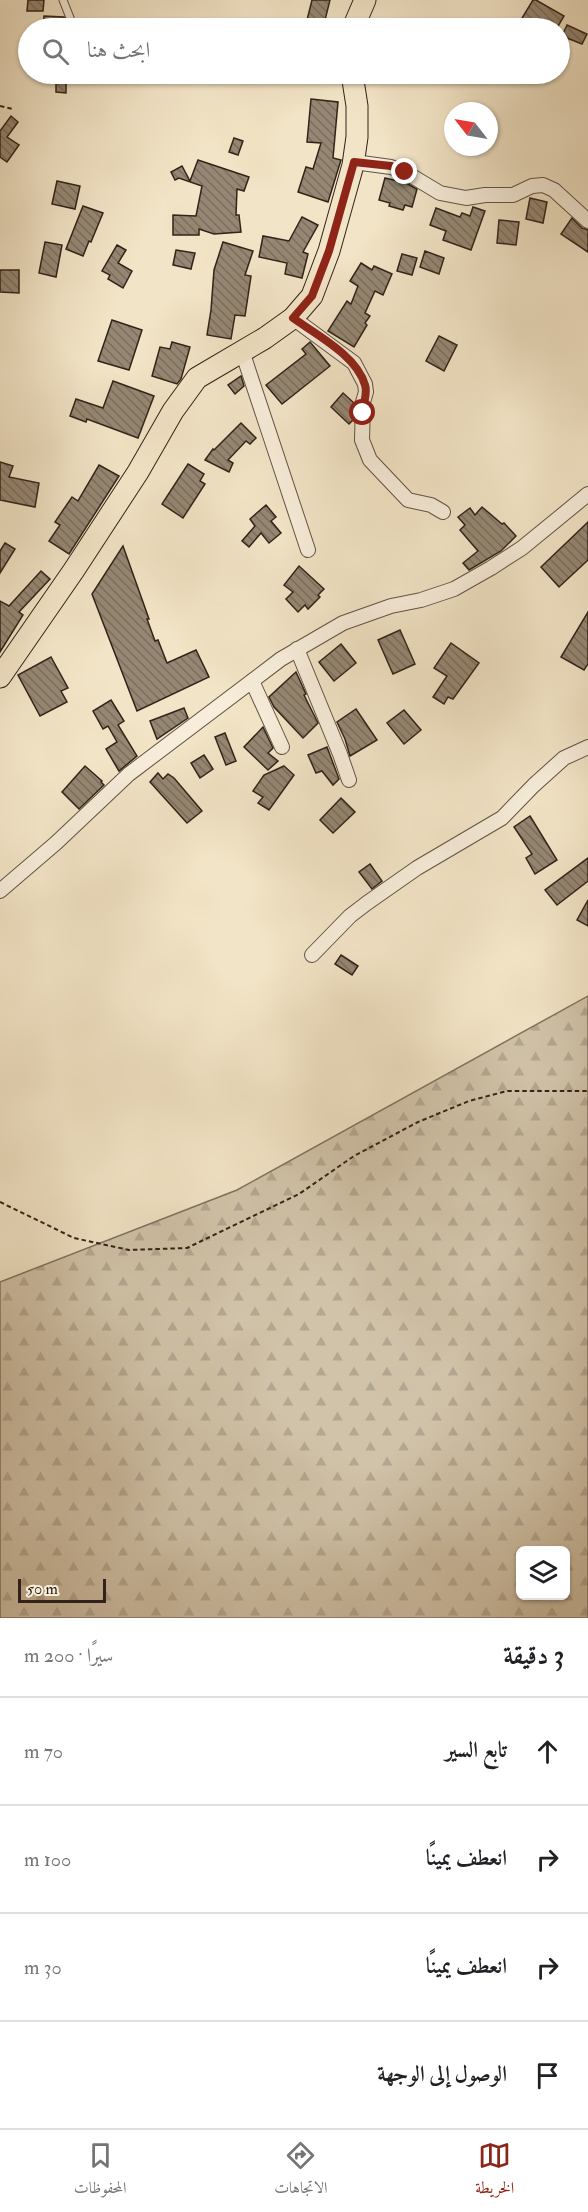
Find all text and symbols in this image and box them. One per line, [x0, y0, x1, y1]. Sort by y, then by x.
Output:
search box [18, 18, 570, 84]
icon: search [39, 35, 72, 68]
text: ابحث هنا [87, 36, 150, 64]
north arrow [444, 102, 498, 156]
route end [391, 158, 417, 184]
route start [349, 399, 375, 425]
map controls [516, 1546, 570, 1600]
button: layers [516, 1546, 570, 1600]
scale bar [18, 1576, 106, 1604]
text: 50 m [27, 1579, 58, 1599]
text: 3 دقيقة [503, 1640, 564, 1672]
text: سيرًا · 200 m [24, 1643, 113, 1668]
icon: ahead [531, 1735, 564, 1768]
text: تابع السير [445, 1736, 507, 1764]
text: 70 m [24, 1739, 63, 1764]
icon: right [531, 1843, 564, 1876]
text: انعطف يمينًا [426, 1844, 507, 1872]
text: 100 m [24, 1847, 71, 1872]
icon: right [531, 1951, 564, 1984]
text: انعطف يمينًا [426, 1952, 507, 1980]
text: 30 m [24, 1955, 62, 1980]
icon: arrive [531, 2059, 564, 2092]
text: الوصول إلى الوجهة [377, 2060, 507, 2088]
tab: المحفوظات [74, 2139, 127, 2203]
tab: الاتجاهات [274, 2139, 328, 2203]
tab: الخريطة [475, 2139, 514, 2203]

